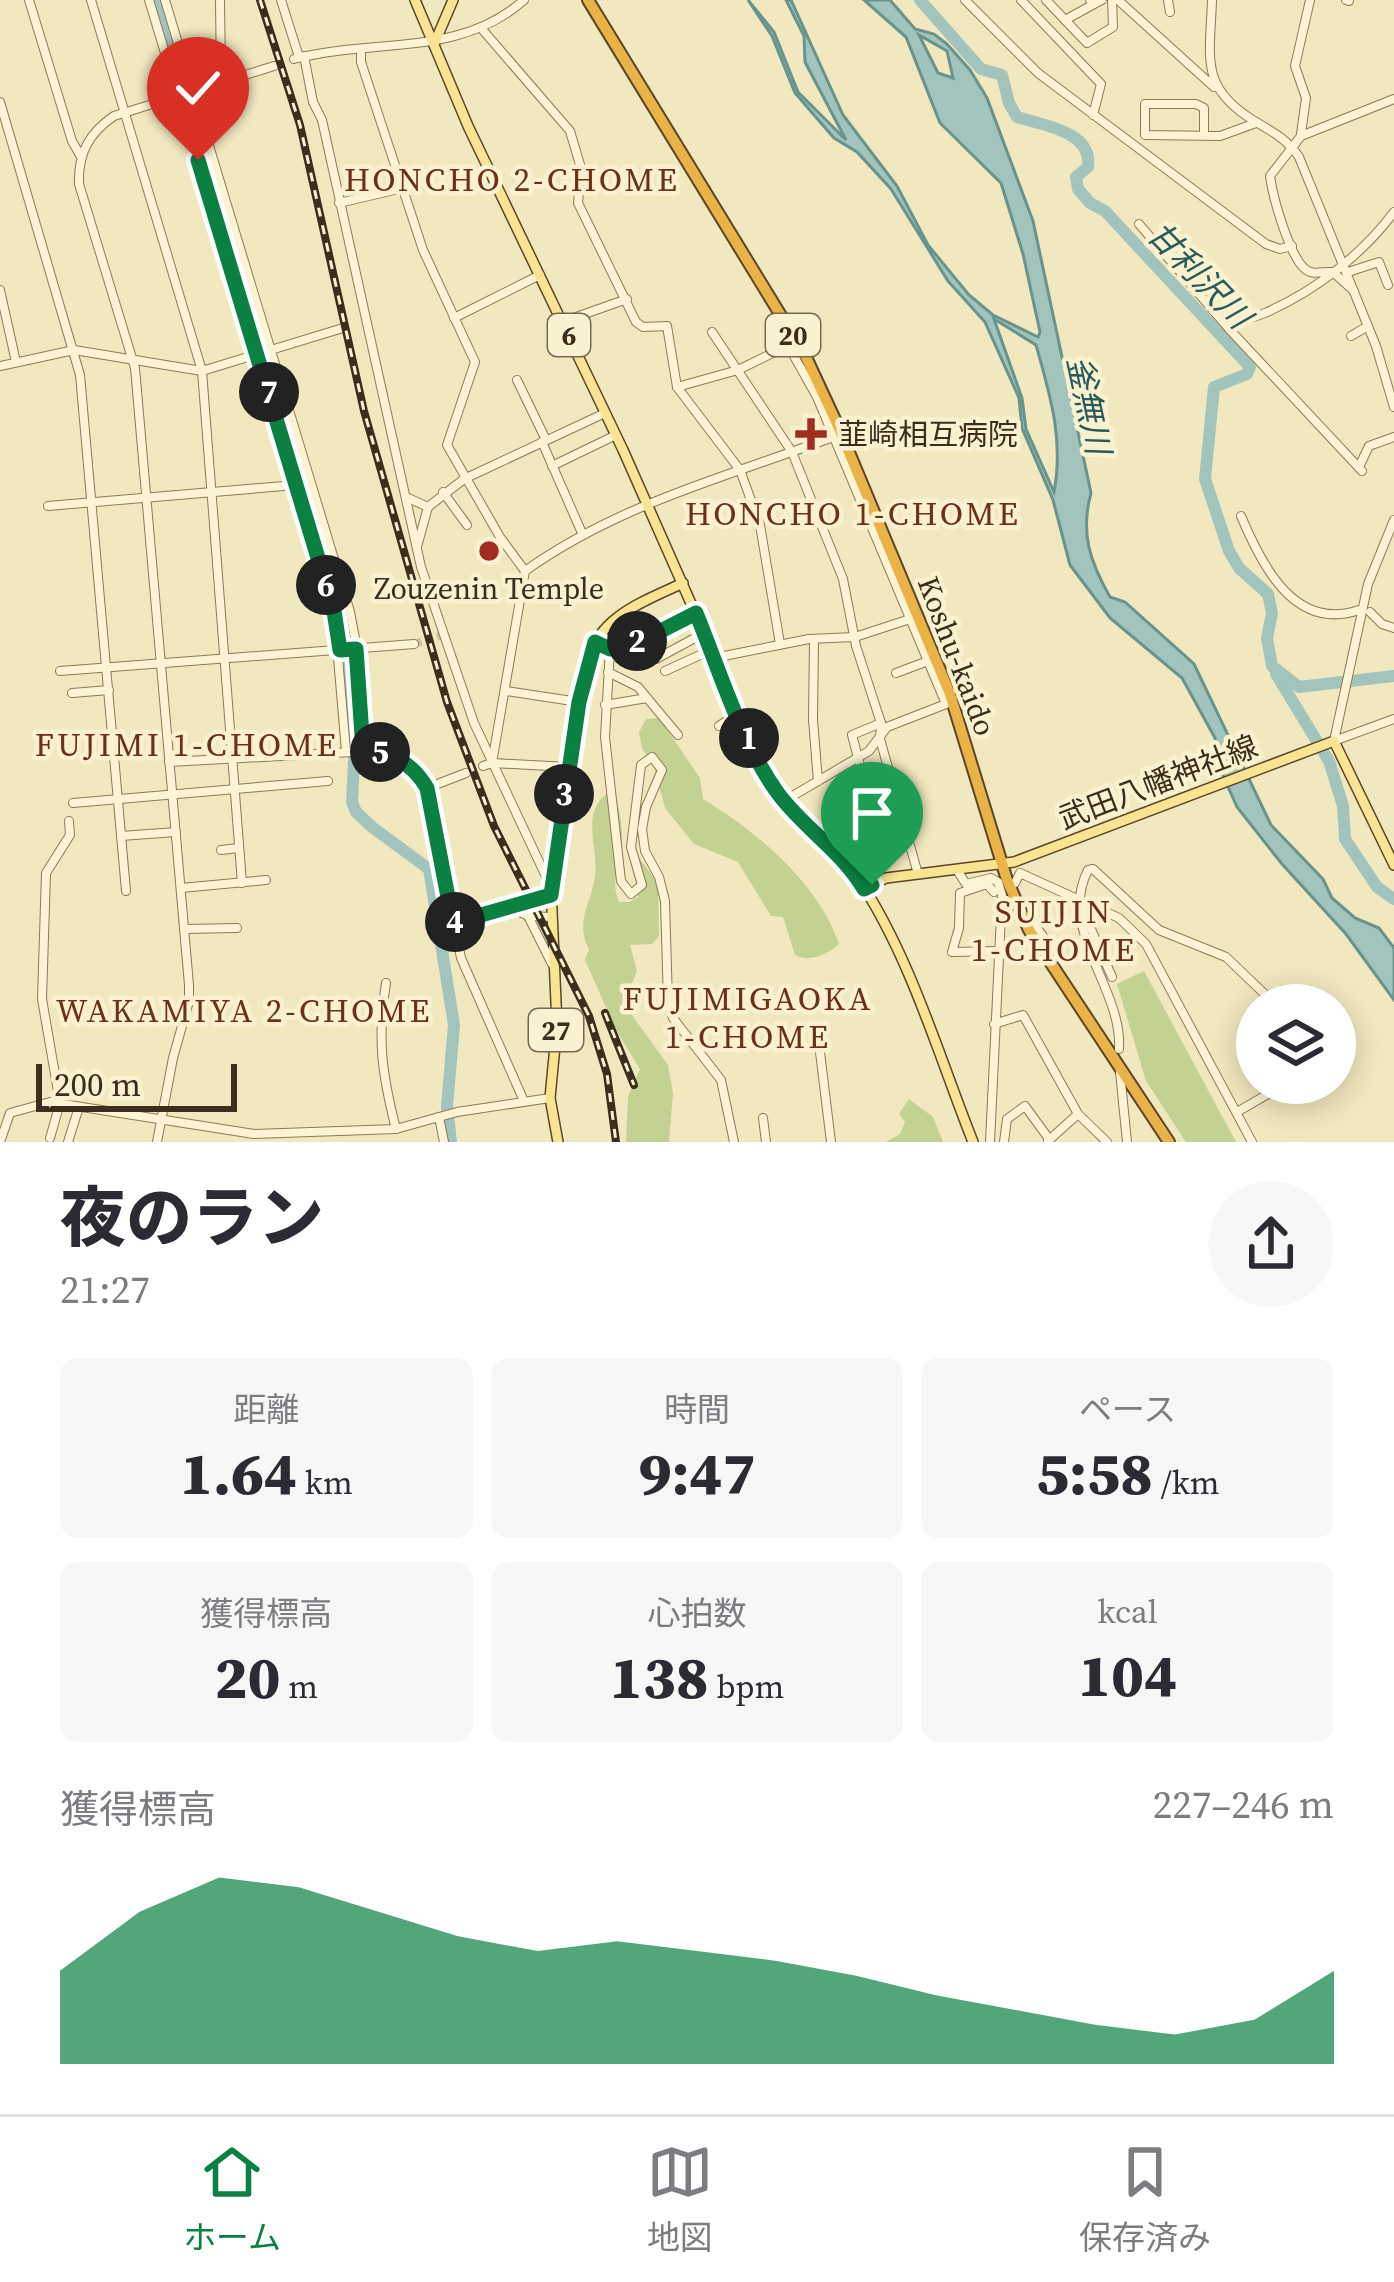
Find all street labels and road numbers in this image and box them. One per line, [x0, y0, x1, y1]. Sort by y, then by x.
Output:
road number: 6 [548, 314, 590, 356]
road number: 20 [766, 314, 820, 356]
street label: Koshu-kaido [908, 570, 1006, 742]
street label: 武田八幡神社線 [1053, 725, 1263, 839]
road number: 27 [529, 1009, 583, 1051]

